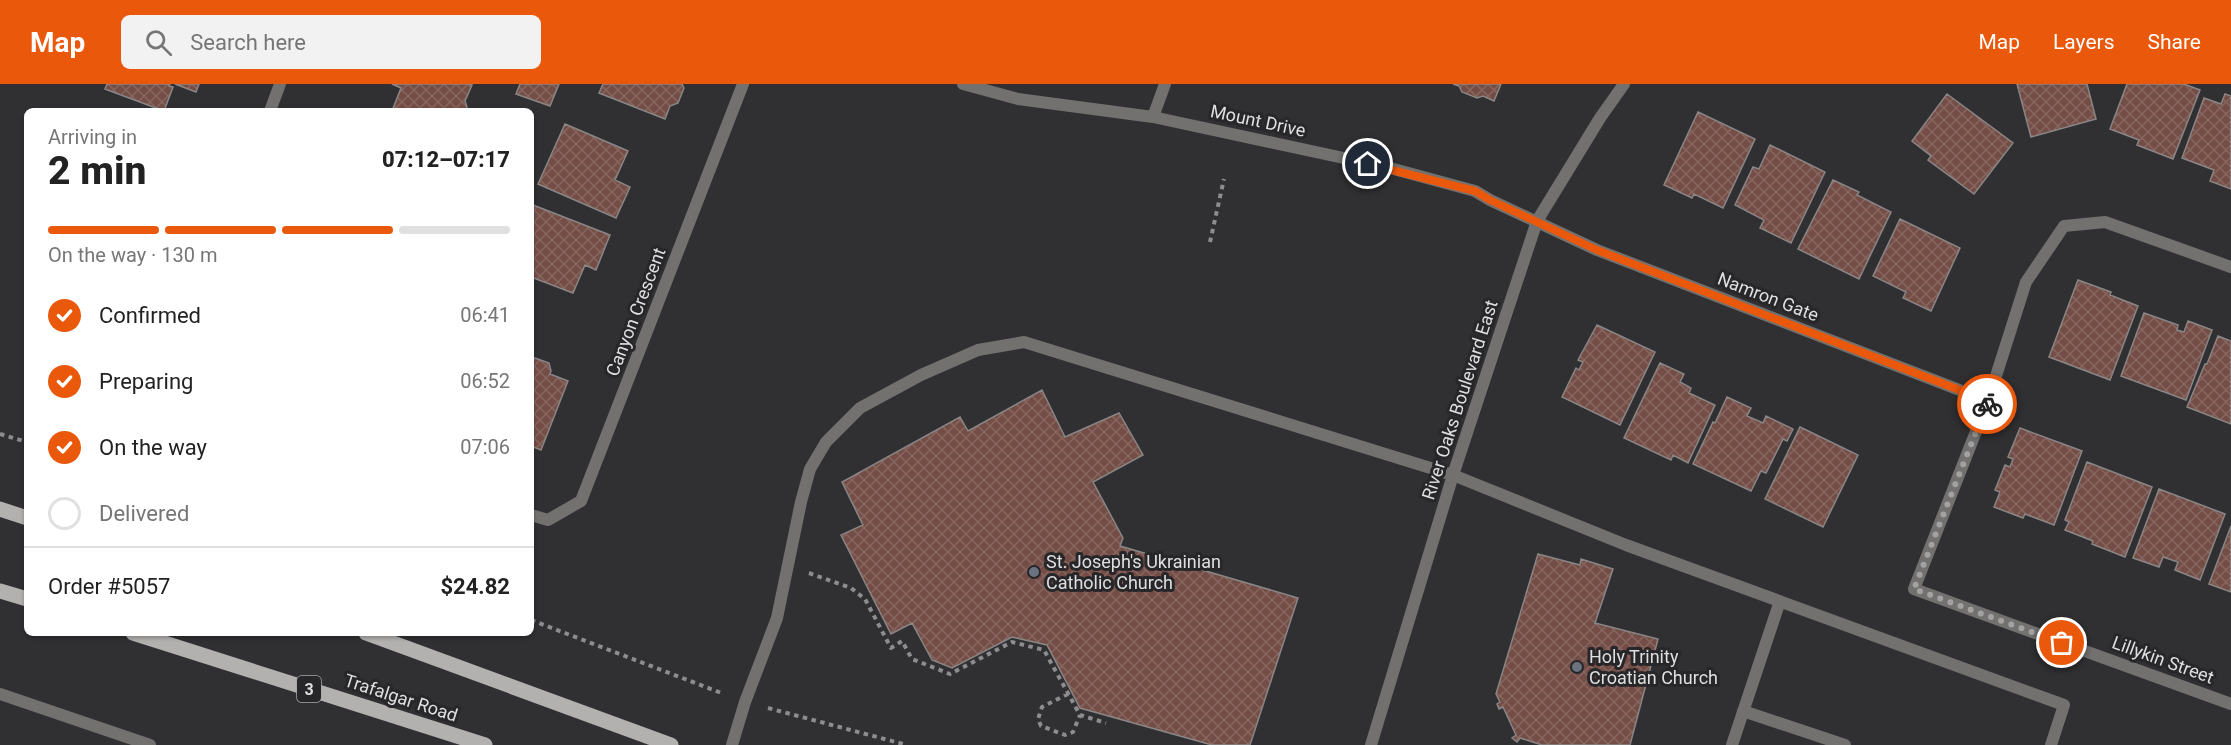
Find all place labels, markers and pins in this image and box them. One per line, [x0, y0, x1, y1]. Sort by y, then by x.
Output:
pin [1342, 138, 1393, 189]
place label: St. Joseph's Ukrainian Catholic Church [1046, 551, 1221, 593]
marker: St. Joseph's Ukrainian Catholic Church [1027, 565, 1041, 579]
pin [2036, 617, 2087, 668]
place label: Holy Trinity Croatian Church [1589, 646, 1718, 688]
marker: Holy Trinity Croatian Church [1570, 660, 1584, 674]

